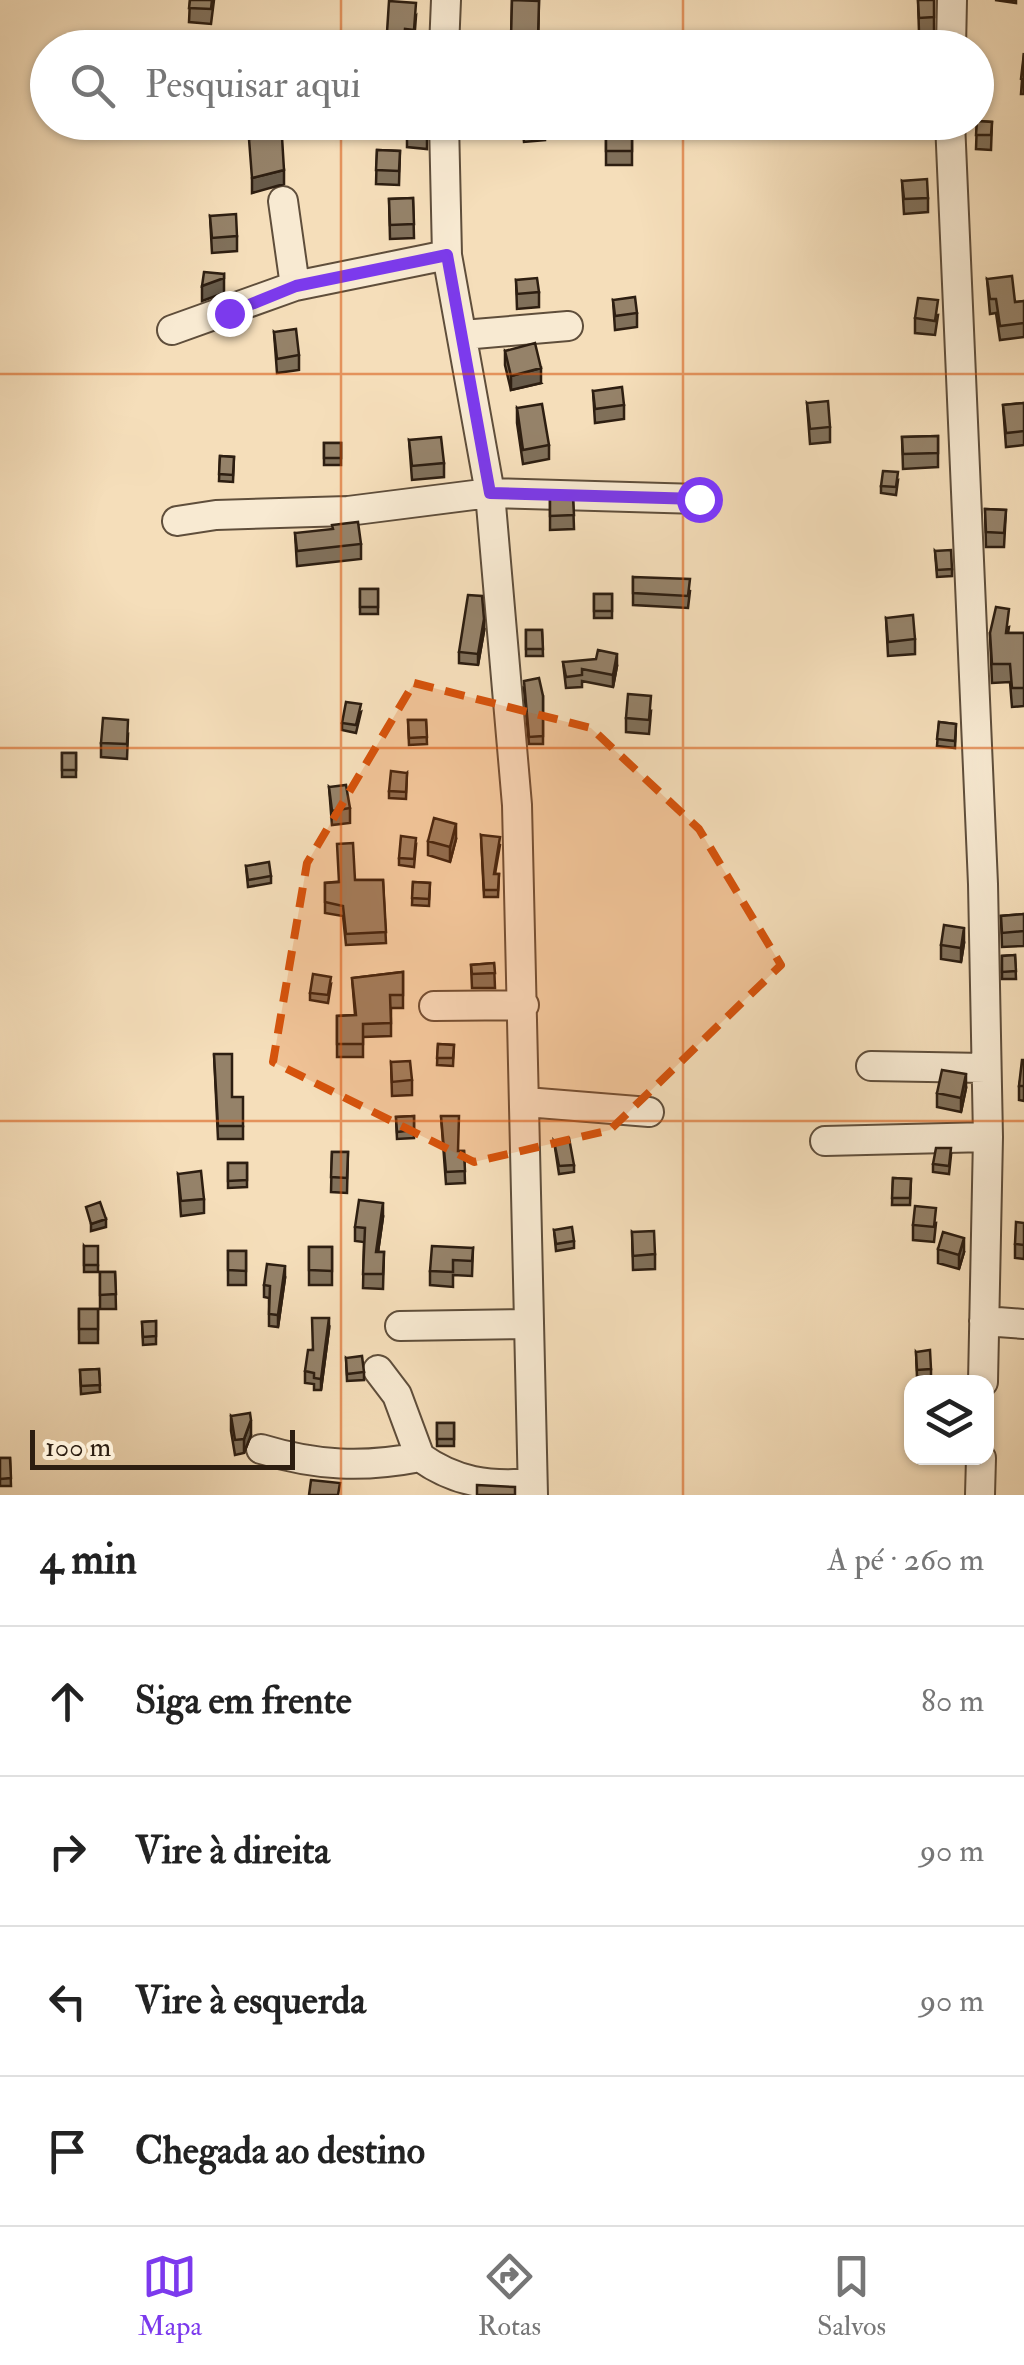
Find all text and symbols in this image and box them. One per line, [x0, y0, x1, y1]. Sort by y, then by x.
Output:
search box [30, 30, 994, 140]
icon: search [65, 58, 120, 113]
text: Pesquisar aqui [145, 61, 361, 109]
route end [207, 291, 253, 337]
route start [677, 477, 723, 523]
map controls [904, 1375, 994, 1465]
button: layers [904, 1375, 994, 1465]
scale bar [30, 1425, 295, 1470]
text: 100 m [45, 1430, 111, 1465]
text: 4 min [40, 1534, 137, 1586]
text: A pé · 260 m [827, 1540, 984, 1580]
icon: ahead [40, 1674, 95, 1729]
text: Siga em frente [135, 1677, 352, 1725]
text: 80 m [921, 1681, 984, 1721]
icon: right [40, 1824, 95, 1879]
text: Vire à direita [135, 1827, 330, 1875]
text: 90 m [920, 1831, 984, 1871]
icon: left [40, 1974, 95, 2029]
text: Vire à esquerda [135, 1977, 366, 2025]
text: 90 m [920, 1981, 984, 2021]
icon: arrive [40, 2124, 95, 2179]
text: Chegada ao destino [135, 2127, 425, 2175]
tab: Mapa [138, 2249, 202, 2344]
tab: Rotas [478, 2249, 541, 2344]
tab: Salvos [817, 2249, 886, 2344]

